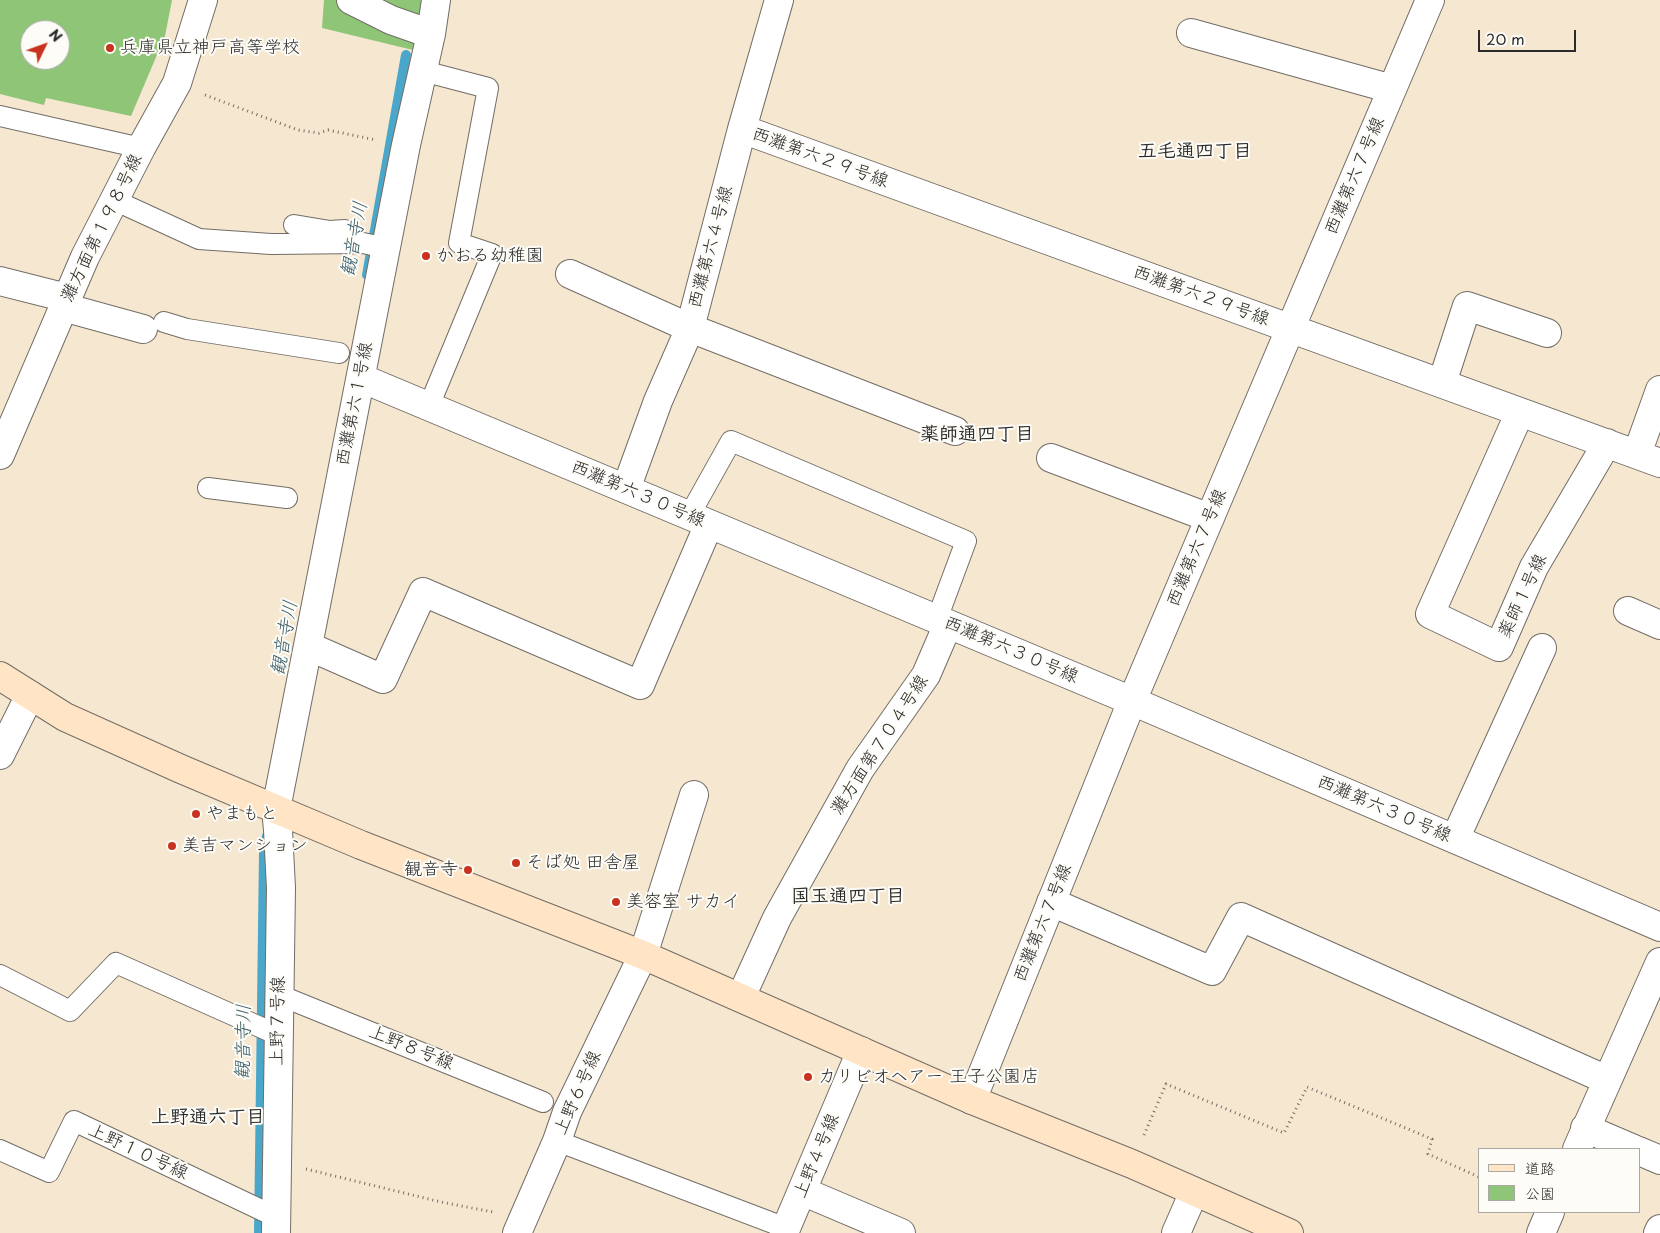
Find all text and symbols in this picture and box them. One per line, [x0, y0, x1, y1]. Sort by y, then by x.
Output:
north arrow [20, 20, 70, 70]
scale bar [1480, 20, 1578, 52]
text: N [44, 24, 67, 46]
text: 20 m [1486, 27, 1525, 50]
place label: 兵庫県立神戸高等学校 [120, 37, 300, 59]
marker: 兵庫県立神戸高等学校 [104, 42, 116, 54]
street label: 西灘第六７号線 [1320, 114, 1390, 238]
street label: 西灘第六２９号線 [749, 123, 891, 193]
district label: 五毛通四丁目 [1138, 141, 1252, 163]
street label: 灘方面第１９８号線 [57, 150, 147, 306]
street label: 西灘第六４号線 [684, 183, 738, 311]
water label: 観音寺川 [337, 200, 373, 278]
place label: かおる幼稚園 [436, 245, 544, 267]
marker: かおる幼稚園 [420, 250, 432, 262]
street label: 西灘第六２９号線 [1130, 261, 1272, 331]
street label: 西灘第六１号線 [332, 340, 378, 468]
district label: 薬師通四丁目 [920, 424, 1034, 446]
street label: 西灘第六３０号線 [568, 456, 708, 532]
street label: 西灘第六７号線 [1162, 486, 1232, 610]
street label: 薬師１号線 [1494, 551, 1552, 641]
water label: 観音寺川 [267, 599, 303, 677]
street label: 西灘第六３０号線 [941, 612, 1081, 688]
street label: 灘方面第７０４号線 [827, 671, 933, 819]
street label: 西灘第六３０号線 [1314, 771, 1454, 847]
place label: やまもと [206, 803, 278, 825]
marker: やまもと [190, 808, 202, 820]
place label: 美吉マンション [182, 835, 308, 857]
marker: 美吉マンション [166, 840, 178, 852]
place label: そば処 田舎屋 [526, 852, 640, 874]
marker: そば処 田舎屋 [510, 857, 522, 869]
place label: 観音寺 [404, 859, 458, 881]
street label: 西灘第六７号線 [1009, 861, 1077, 985]
marker: 観音寺 [462, 864, 474, 876]
district label: 国玉通四丁目 [791, 886, 905, 908]
place label: 美容室 サカイ [626, 891, 740, 913]
marker: 美容室 サカイ [610, 896, 622, 908]
street label: 上野７号線 [266, 976, 290, 1066]
water label: 観音寺川 [232, 1004, 256, 1080]
street label: 上野８号線 [365, 1021, 457, 1075]
street label: 上野６号線 [550, 1047, 606, 1139]
place label: カリビオヘアー 王子公園店 [818, 1066, 1039, 1088]
marker: カリビオヘアー 王子公園店 [802, 1071, 814, 1083]
district label: 上野通六丁目 [151, 1107, 265, 1129]
street label: 上野４号線 [789, 1110, 845, 1202]
street label: 上野１０号線 [84, 1119, 192, 1185]
legend [1478, 1148, 1640, 1213]
text: 道路 [1525, 1156, 1555, 1179]
text: 公園 [1525, 1181, 1555, 1204]

